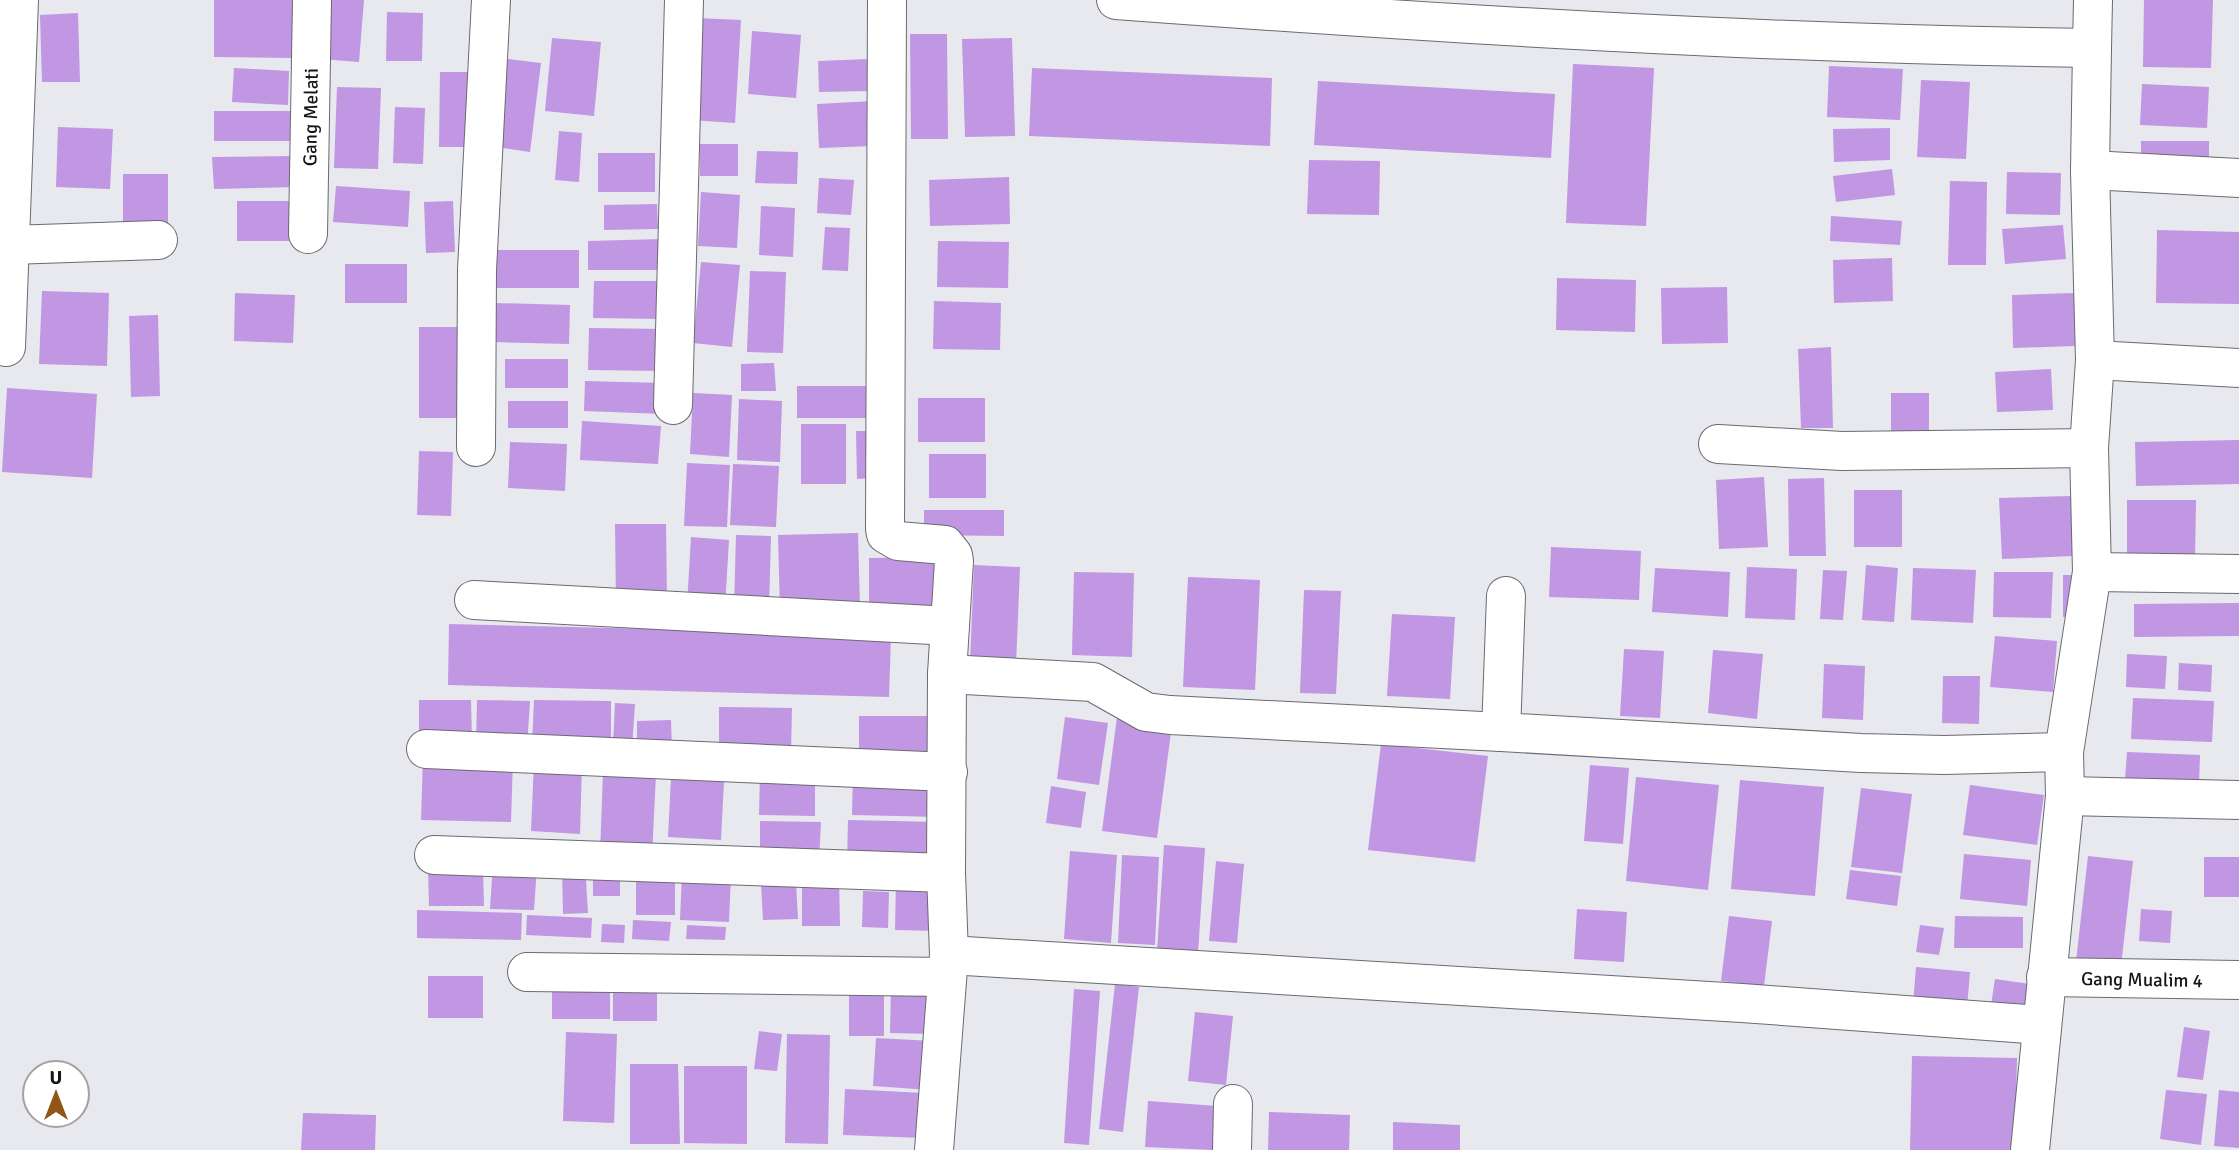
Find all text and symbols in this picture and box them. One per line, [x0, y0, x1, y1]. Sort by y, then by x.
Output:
street label: Gang Melati [298, 68, 324, 166]
street label: Gang Mualim 4 [2081, 967, 2203, 993]
north arrow [21, 1059, 91, 1129]
text: U [50, 1066, 62, 1090]

